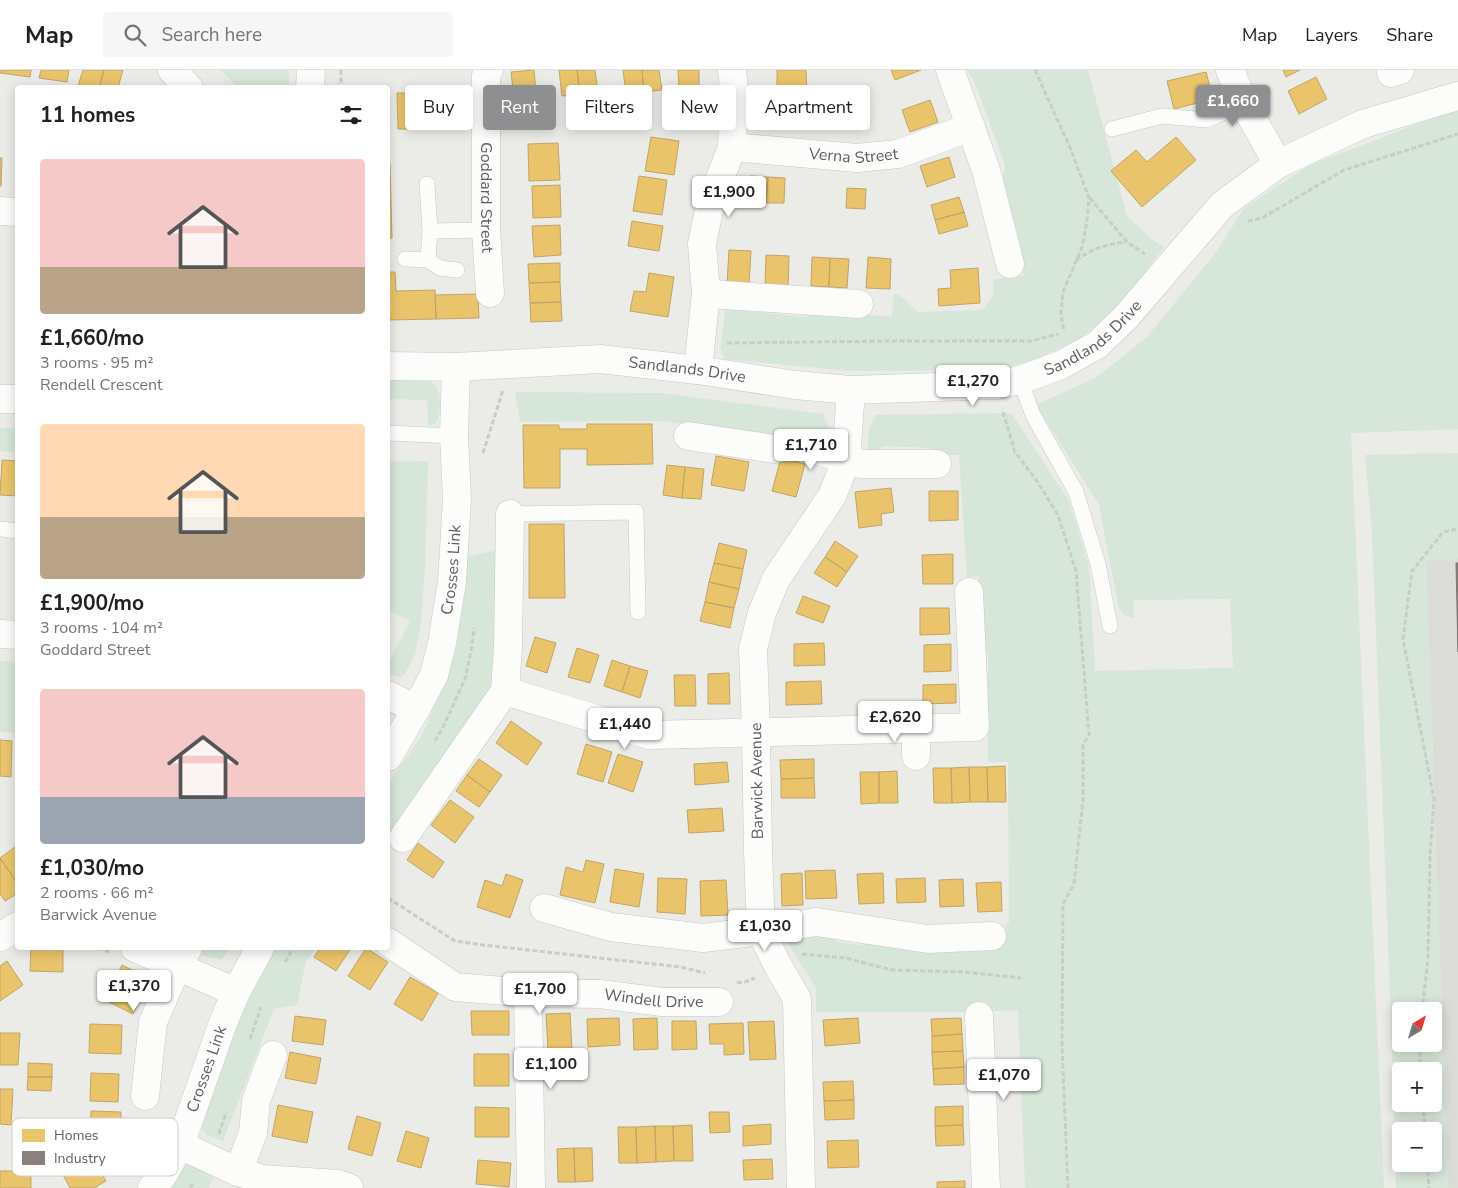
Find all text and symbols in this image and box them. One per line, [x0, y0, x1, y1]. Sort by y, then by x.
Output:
search box [103, 12, 453, 57]
text: Map [25, 19, 73, 51]
icon: search [121, 21, 149, 49]
text: Search here [161, 22, 262, 48]
text: Map [1242, 23, 1277, 47]
text: Layers [1305, 23, 1358, 47]
text: Share [1386, 23, 1433, 47]
chip: Buy [405, 85, 473, 130]
chip: Rent [483, 85, 556, 130]
chip: Filters [566, 85, 652, 130]
chip: New [662, 85, 736, 130]
chip: Apartment [746, 85, 870, 130]
pin: £1,660 [1192, 85, 1274, 127]
text: £1,660 [1207, 90, 1259, 112]
text: 11 homes [40, 101, 135, 129]
icon: filters [337, 101, 365, 129]
street label: Goddard Street [475, 142, 498, 254]
street label: Verna Street [807, 143, 900, 169]
pin: £1,900 [688, 176, 770, 218]
text: £1,900 [703, 181, 755, 203]
icon: home [158, 192, 248, 282]
street label: Sandlands Drive [1041, 295, 1147, 381]
text: £1,660/mo [40, 324, 144, 352]
street label: Sandlands Drive [627, 351, 747, 388]
text: 3 rooms · 95 m² [40, 352, 153, 374]
pin: £1,270 [932, 364, 1014, 407]
text: £1,270 [947, 370, 999, 392]
text: Rendell Crescent [40, 374, 163, 396]
pin: £1,710 [770, 428, 852, 471]
text: £1,710 [785, 434, 837, 456]
icon: home [158, 457, 248, 547]
street label: Crosses Link [436, 523, 466, 616]
text: £1,900/mo [40, 589, 144, 617]
text: 3 rooms · 104 m² [40, 617, 163, 639]
text: Goddard Street [40, 639, 150, 661]
pin: £2,620 [854, 700, 936, 743]
text: £2,620 [869, 706, 921, 728]
pin: £1,440 [584, 708, 666, 750]
text: £1,440 [599, 713, 651, 735]
icon: home [158, 722, 248, 812]
street label: Barwick Avenue [745, 722, 769, 840]
text: £1,030/mo [40, 854, 144, 882]
text: 2 rooms · 66 m² [40, 882, 153, 904]
text: Barwick Avenue [40, 904, 157, 926]
pin: £1,030 [724, 910, 806, 952]
text: £1,030 [739, 915, 791, 937]
pin: £1,370 [93, 970, 175, 1012]
pin: £1,700 [499, 972, 581, 1015]
text: £1,370 [108, 975, 160, 997]
text: £1,700 [514, 978, 566, 1000]
street label: Windell Drive [603, 984, 703, 1013]
north arrow [1392, 1002, 1442, 1052]
map controls [1392, 1002, 1442, 1172]
street label: Crosses Link [181, 1022, 233, 1115]
pin: £1,100 [510, 1048, 592, 1090]
text: £1,100 [525, 1053, 577, 1075]
pin: £1,070 [963, 1058, 1045, 1101]
button: + [1392, 1062, 1442, 1112]
text: £1,070 [978, 1064, 1030, 1086]
legend [12, 1118, 178, 1176]
button: − [1392, 1122, 1442, 1172]
text: Homes [54, 1126, 99, 1145]
text: Industry [54, 1149, 107, 1168]

